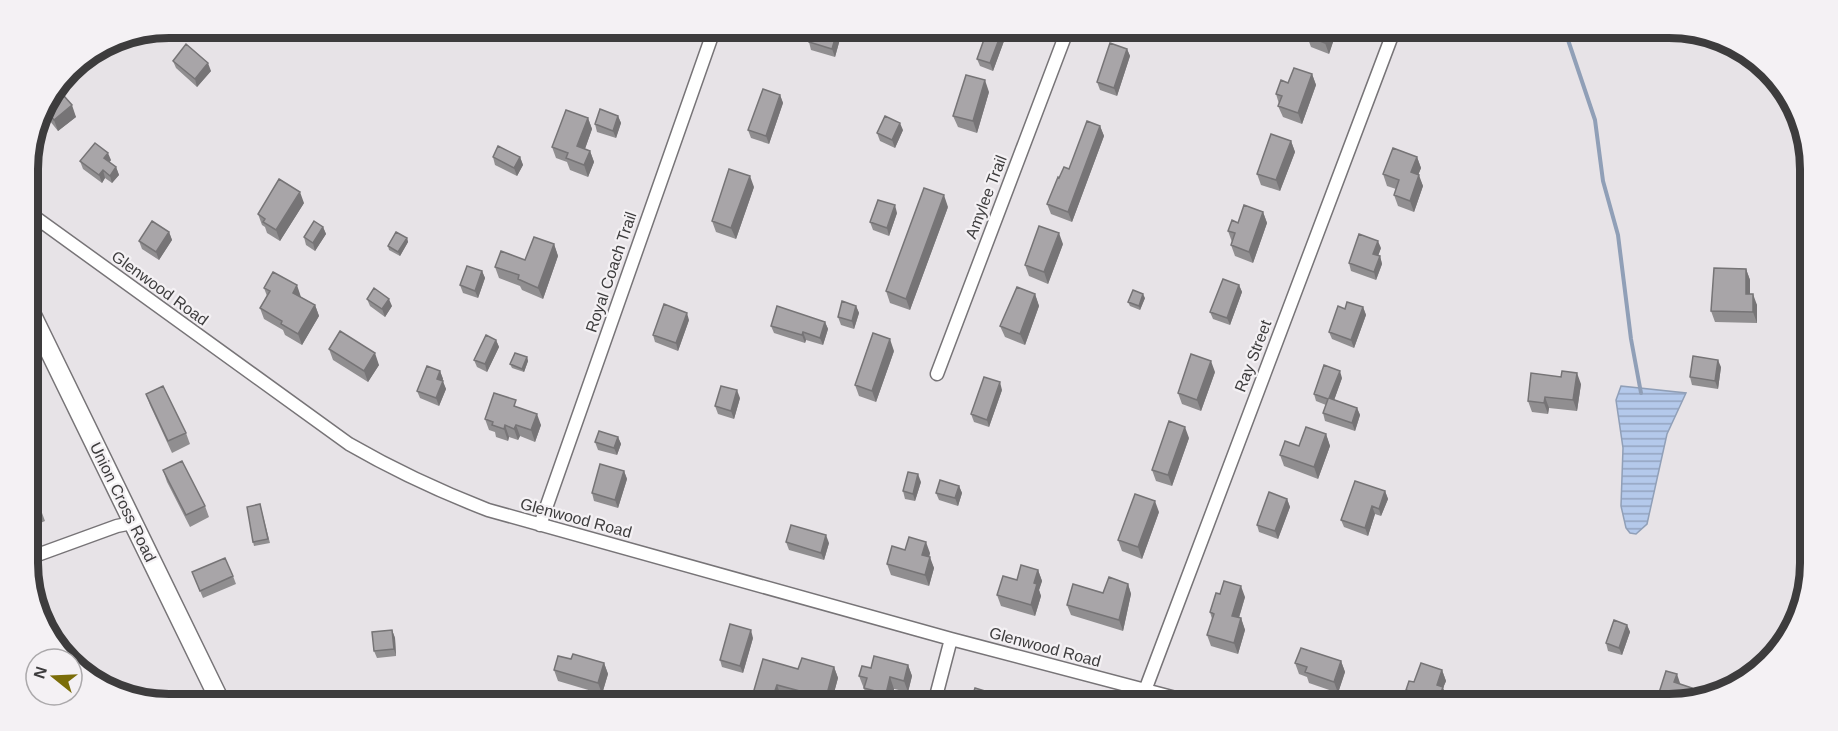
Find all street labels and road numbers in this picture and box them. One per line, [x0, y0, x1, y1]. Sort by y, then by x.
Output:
street label: Amylee Trail [962, 153, 1010, 241]
street label: Royal Coach Trail [582, 210, 640, 334]
street label: Glenwood Road [109, 247, 211, 329]
street label: Ray Street [1232, 317, 1275, 394]
street label: Union Cross Road [87, 440, 159, 564]
street label: Glenwood Road [518, 495, 634, 541]
street label: Glenwood Road [987, 624, 1103, 670]

